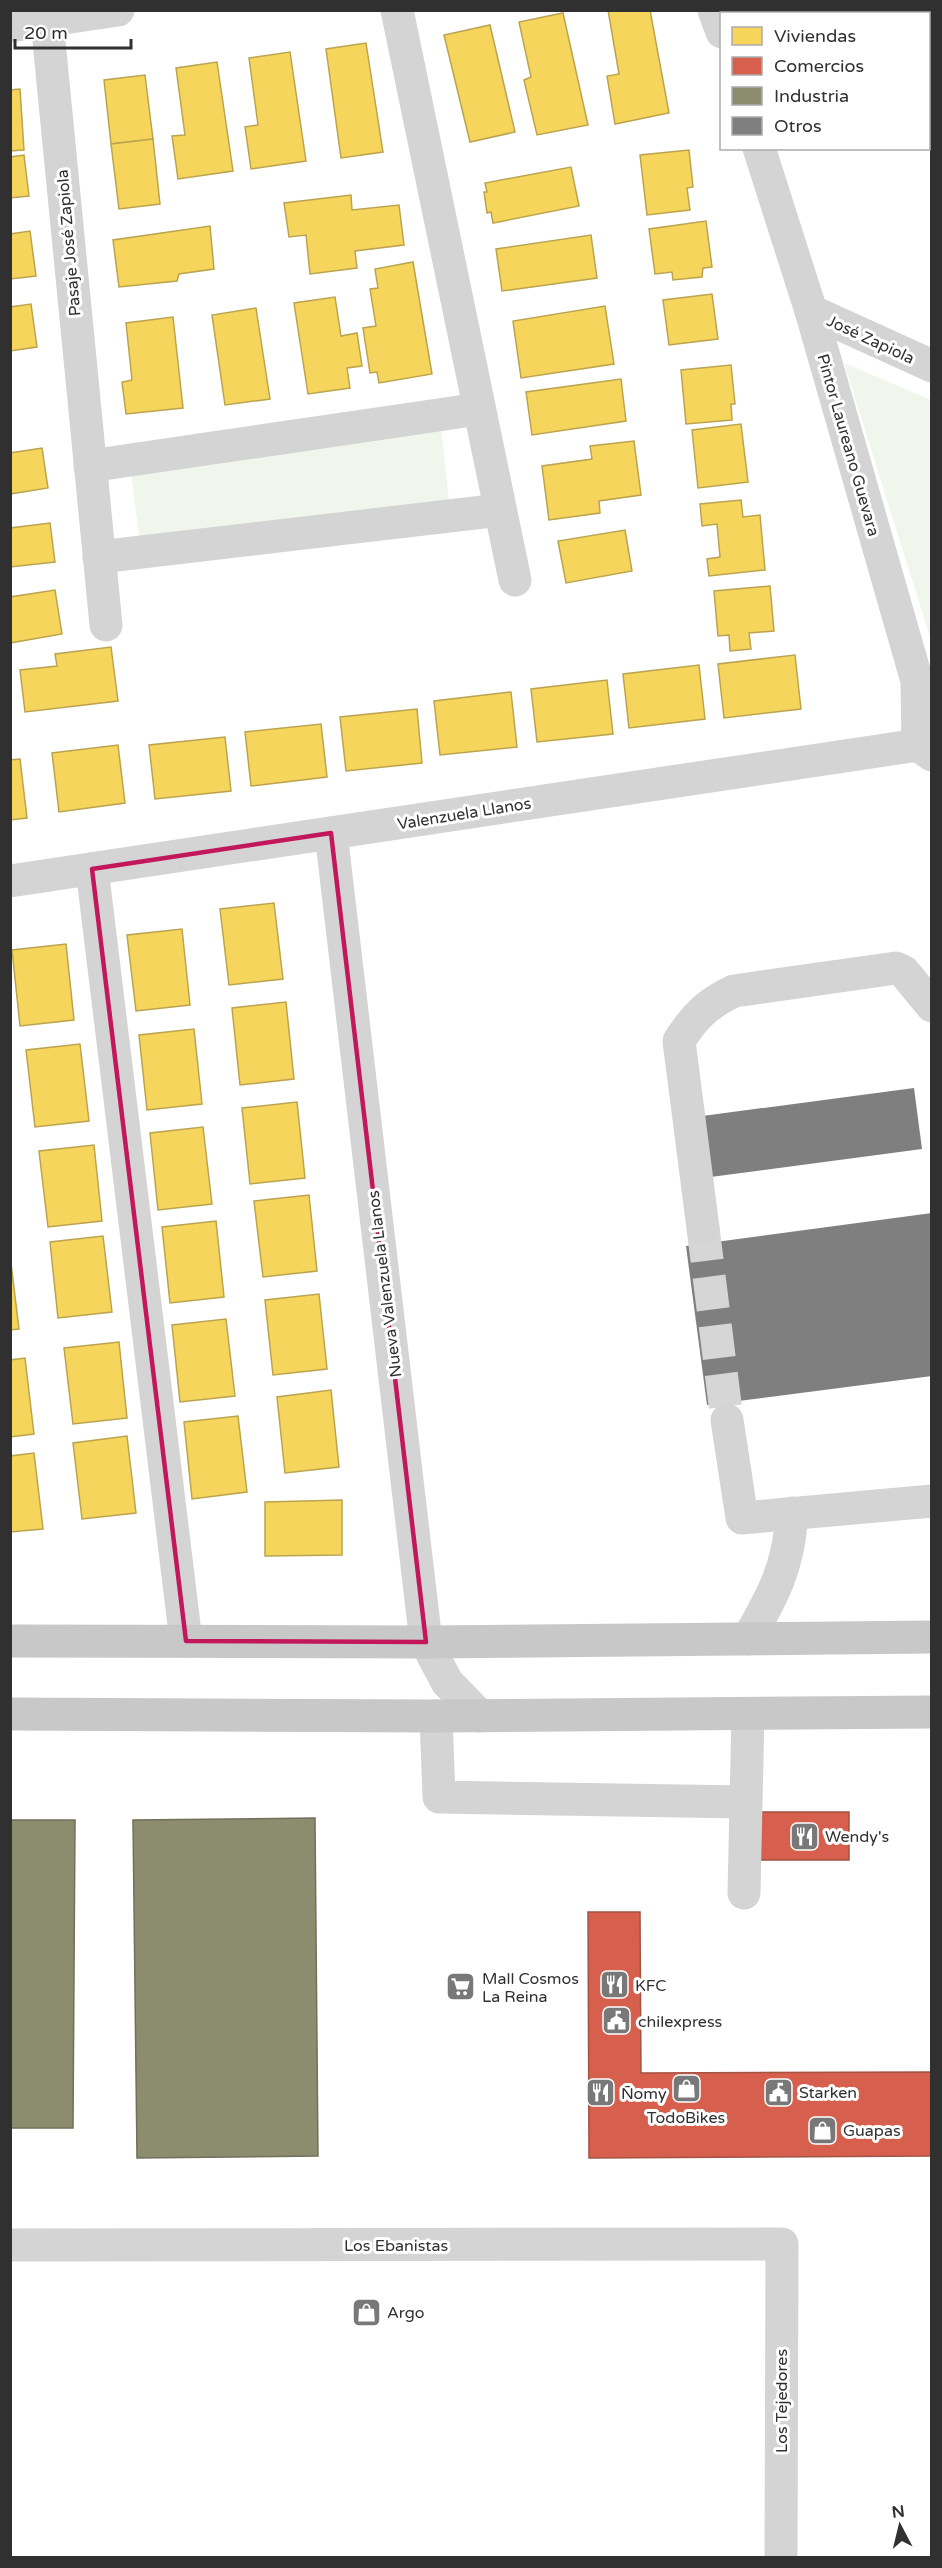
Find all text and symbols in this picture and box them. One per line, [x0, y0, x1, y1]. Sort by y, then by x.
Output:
scale bar [15, 12, 130, 50]
legend [720, 12, 930, 150]
text: 20 m [24, 22, 68, 44]
text: Viviendas [774, 25, 856, 47]
text: Comercios [774, 55, 864, 77]
text: Industria [774, 85, 849, 107]
text: Otros [774, 115, 822, 137]
street label: Pasaje José Zapiola [53, 169, 85, 317]
street label: José Zapiola [824, 311, 917, 369]
street label: Pintor Laureano Guevara [812, 352, 884, 539]
street label: Valenzuela Llanos [396, 794, 533, 834]
street label: Nueva Valenzuela Llanos [364, 1189, 406, 1378]
restaurant icon: Wendy's [788, 1820, 820, 1852]
place label: Wendy's [825, 1827, 889, 1847]
place label: Mall Cosmos La Reina [482, 1969, 579, 2007]
restaurant icon: KFC [598, 1969, 630, 2001]
supermarket icon: Mall Cosmos La Reina [445, 1971, 477, 2003]
place label: KFC [635, 1976, 666, 1996]
public building icon: chilexpress [601, 2005, 633, 2037]
place label: chilexpress [638, 2012, 722, 2032]
shop icon: TodoBikes [670, 2073, 702, 2105]
public building icon: Starken [762, 2076, 794, 2108]
restaurant icon: Ñomy [584, 2077, 616, 2109]
place label: Starken [799, 2083, 857, 2103]
place label: Ñomy [621, 2084, 667, 2104]
place label: TodoBikes [647, 2108, 725, 2128]
shop icon: Guapas [806, 2114, 838, 2146]
place label: Guapas [843, 2121, 901, 2141]
street label: Los Ebanistas [344, 2236, 448, 2256]
shop icon: Argo [350, 2296, 382, 2328]
place label: Argo [387, 2303, 425, 2323]
street label: Los Tejedores [772, 2349, 792, 2453]
north arrow [870, 2496, 930, 2556]
text: N [891, 2501, 906, 2523]

